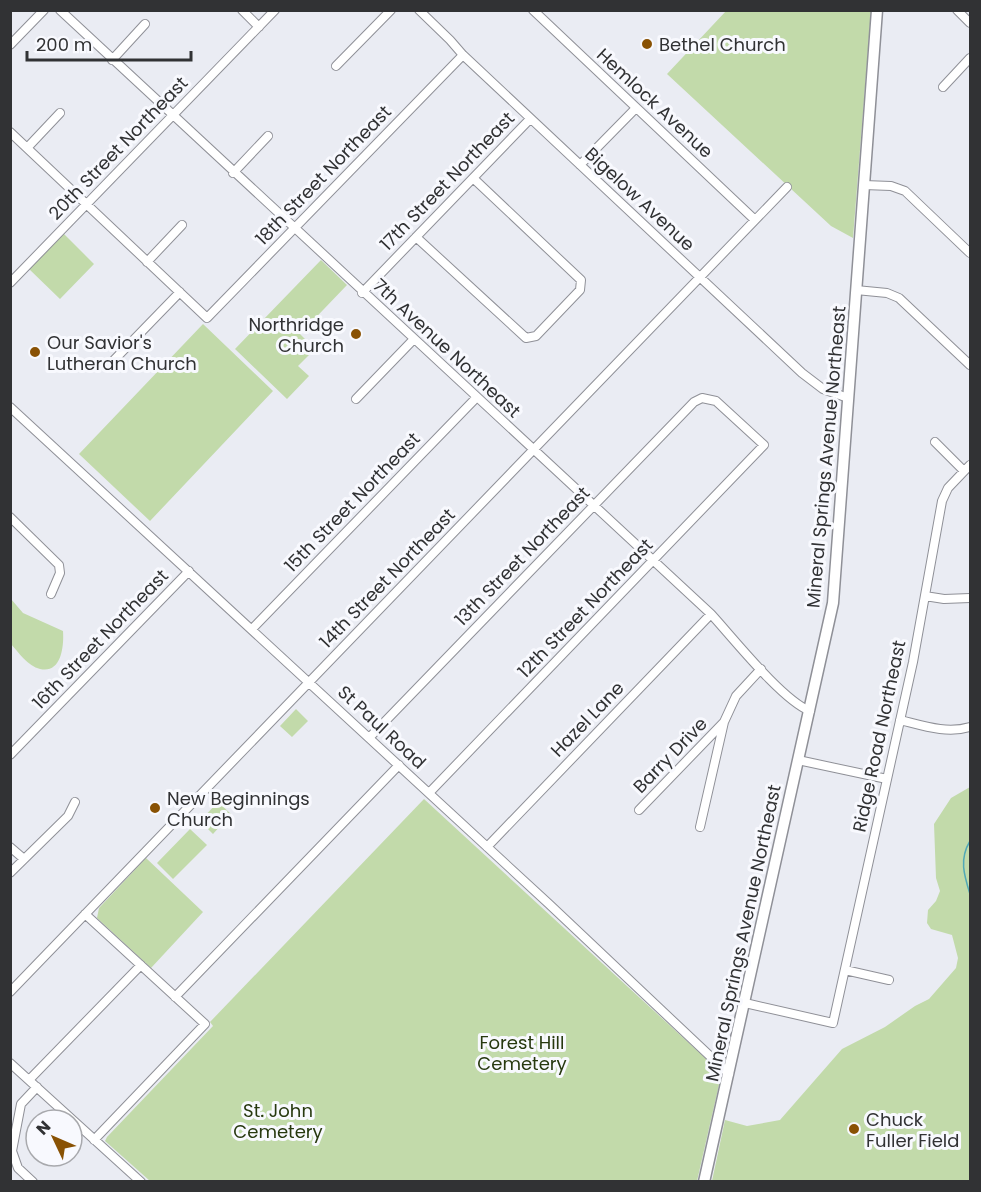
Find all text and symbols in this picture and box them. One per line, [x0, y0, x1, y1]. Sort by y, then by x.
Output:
scale bar [27, 24, 190, 62]
text: 200 m [36, 32, 92, 57]
place label: Bethel Church [659, 32, 786, 57]
marker: Bethel Church [640, 37, 654, 51]
street label: Hemlock Avenue [591, 42, 719, 164]
street label: 20th Street Northeast [43, 71, 193, 225]
street label: 18th Street Northeast [249, 100, 397, 250]
street label: 17th Street Northeast [374, 106, 520, 256]
street label: Bigelow Avenue [580, 141, 700, 257]
street label: 7th Avenue Northeast [368, 273, 526, 423]
street label: Mineral Springs Avenue Northeast [800, 305, 852, 609]
place label: Northridge Church [248, 312, 344, 358]
marker: Northridge Church [349, 327, 363, 341]
place label: Our Savior's Lutheran Church [47, 330, 197, 376]
marker: Our Savior's Lutheran Church [28, 345, 42, 359]
street label: 15th Street Northeast [279, 427, 425, 577]
street label: 13th Street Northeast [449, 481, 595, 631]
street label: 14th Street Northeast [314, 503, 460, 653]
street label: 12th Street Northeast [512, 533, 658, 683]
street label: 16th Street Northeast [26, 563, 174, 715]
street label: Ridge Road Northeast [846, 638, 912, 834]
street label: Hazel Lane [545, 676, 629, 762]
street label: St Paul Road [332, 680, 432, 774]
street label: Barry Drive [627, 712, 713, 798]
street label: Mineral Springs Avenue Northeast [699, 782, 787, 1084]
place label: New Beginnings Church [167, 786, 310, 832]
marker: New Beginnings Church [148, 801, 162, 815]
park label: Forest Hill Cemetery [477, 1030, 567, 1076]
park label: St. John Cemetery [233, 1098, 323, 1144]
place label: Chuck Fuller Field [866, 1107, 959, 1153]
north arrow [24, 1108, 84, 1168]
text: N [31, 1116, 56, 1140]
marker: Chuck Fuller Field [847, 1122, 861, 1136]

